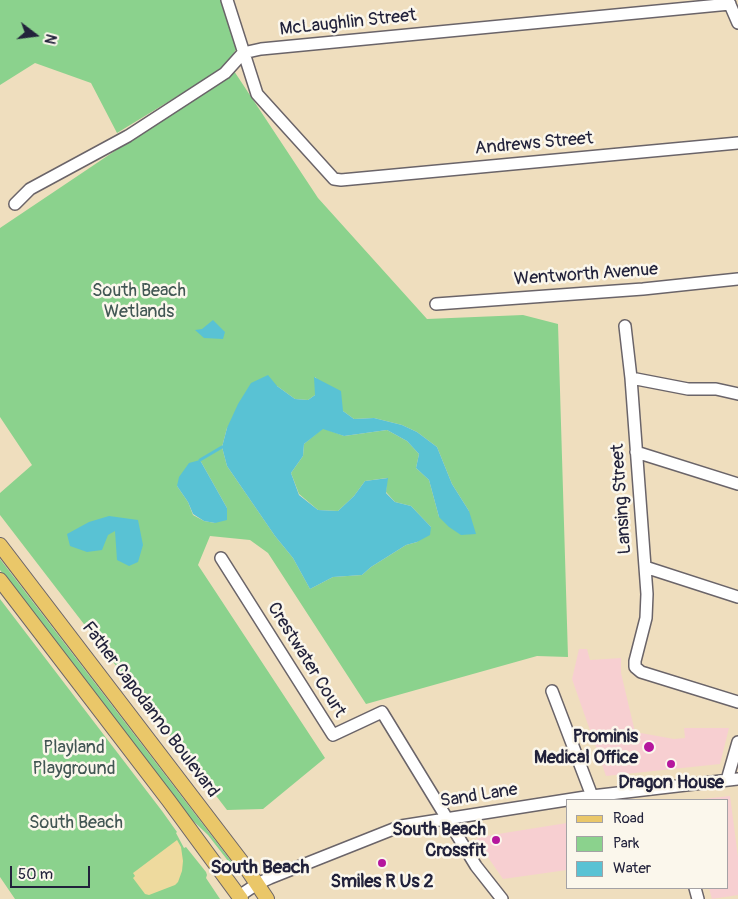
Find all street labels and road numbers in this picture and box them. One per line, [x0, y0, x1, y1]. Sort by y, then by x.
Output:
street label: McLaughlin Street [279, 5, 417, 41]
street label: Andrews Street [474, 128, 594, 160]
street label: Wentworth Avenue [513, 259, 659, 291]
street label: Lansing Street [607, 443, 637, 555]
street label: Crestwater Court [262, 599, 350, 721]
street label: Father Capodanno Boulevard [77, 618, 223, 802]
street label: Sand Lane [439, 779, 519, 813]

